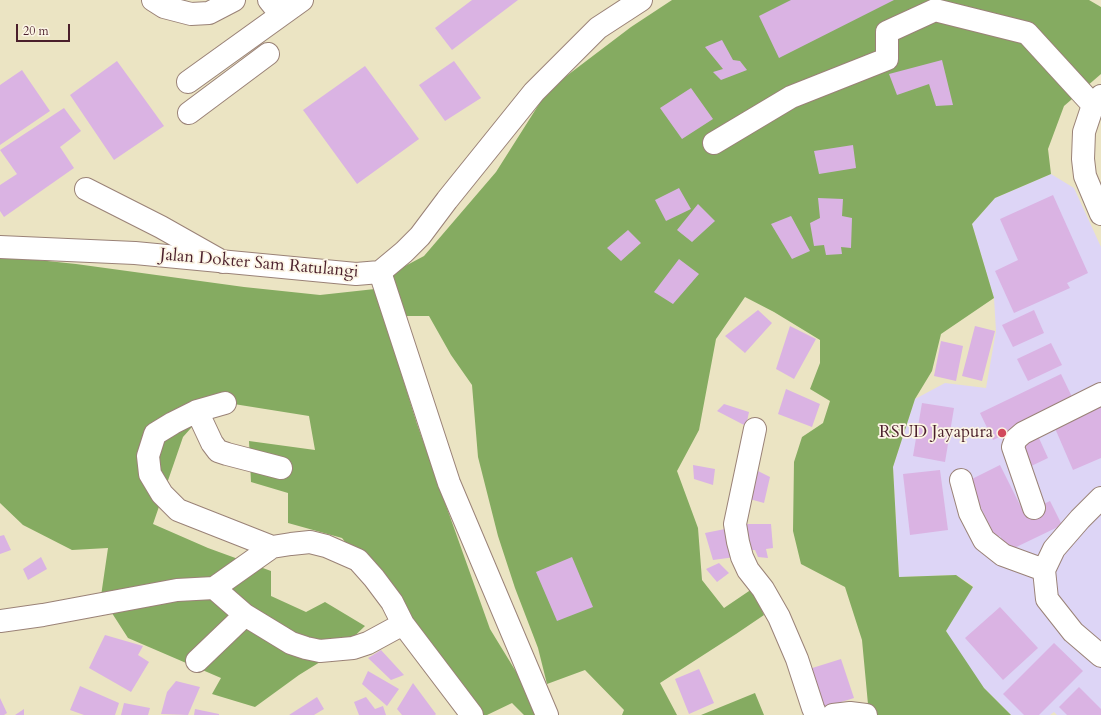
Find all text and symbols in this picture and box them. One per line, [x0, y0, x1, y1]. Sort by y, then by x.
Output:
scale bar [18, 16, 72, 42]
text: 20 m [23, 23, 49, 39]
street label: Jalan Dokter Sam Ratulangi [159, 245, 359, 283]
place label: RSUD Jayapura [879, 423, 993, 443]
marker: RSUD Jayapura [996, 427, 1008, 439]

